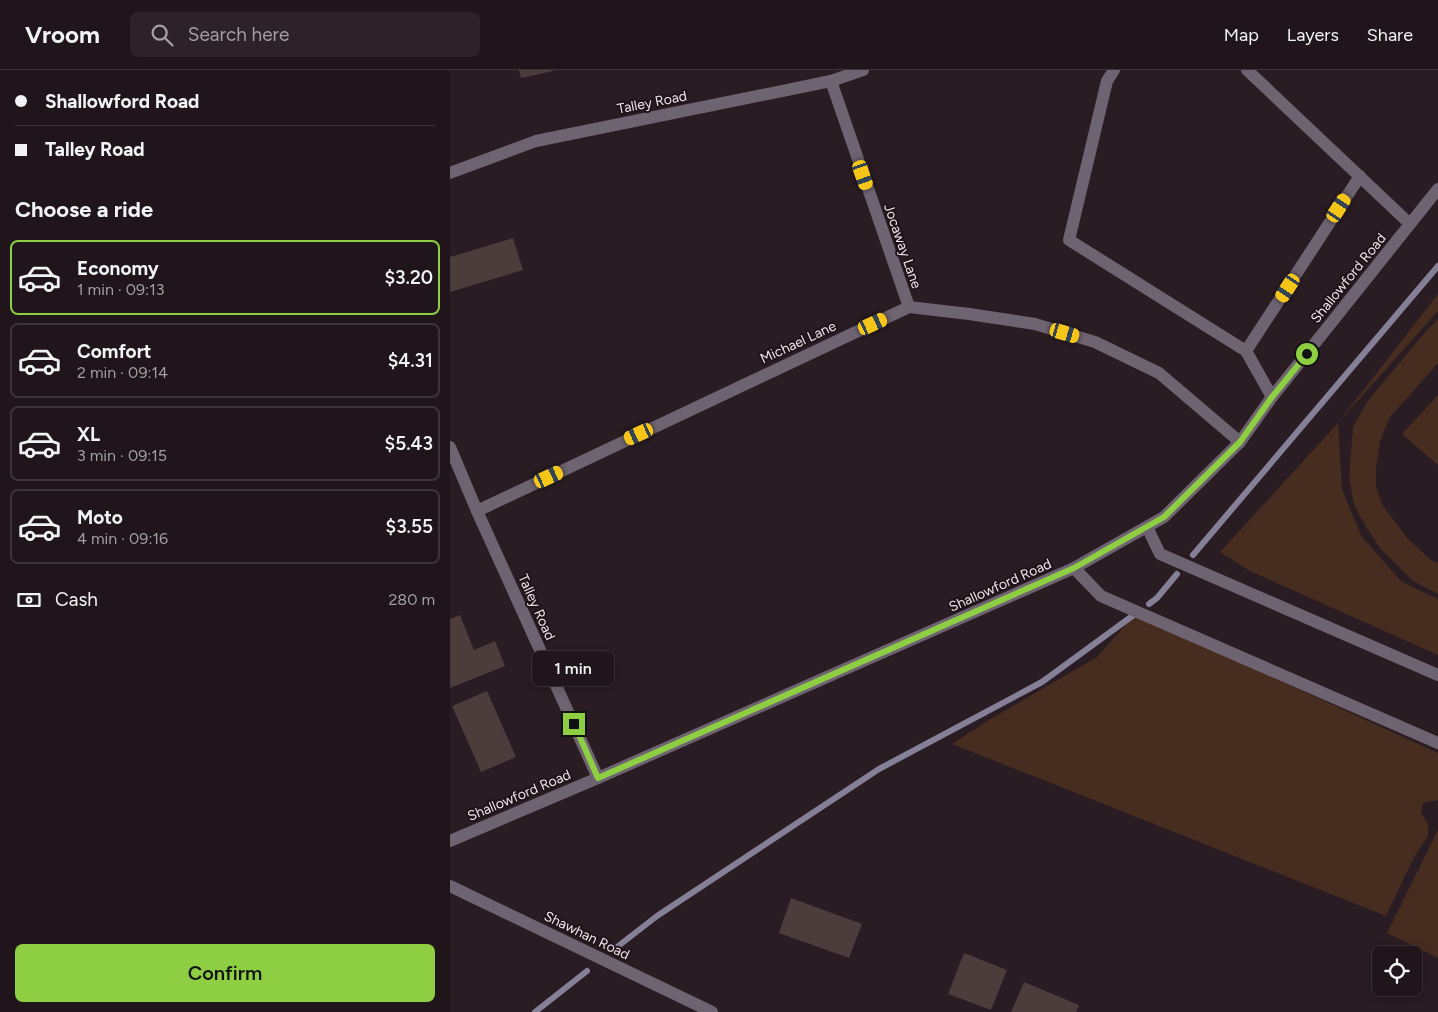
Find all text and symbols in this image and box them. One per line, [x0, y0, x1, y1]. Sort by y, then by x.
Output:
search box [130, 12, 480, 57]
text: Vroom [25, 20, 100, 49]
icon: search [148, 21, 176, 49]
text: Search here [188, 23, 289, 46]
text: Map [1224, 24, 1259, 46]
text: Layers [1287, 24, 1339, 46]
text: Share [1367, 24, 1413, 46]
street label: Talley Road [616, 87, 688, 118]
text: Shallowford Road [45, 90, 199, 113]
text: Talley Road [45, 138, 145, 161]
car [851, 158, 874, 192]
car [1324, 191, 1353, 225]
text: Choose a ride [15, 196, 153, 223]
street label: Jocaway Lane [880, 202, 925, 291]
street label: Shallowford Road [1307, 230, 1390, 327]
icon: car [17, 255, 62, 300]
text: Economy [77, 257, 159, 280]
text: $3.20 [384, 266, 433, 289]
car [1273, 271, 1302, 305]
text: 1 min · 09:13 [77, 280, 164, 299]
car [856, 311, 889, 337]
street label: Michael Lane [758, 317, 839, 367]
car [1048, 322, 1081, 344]
icon: car [17, 338, 62, 383]
text: Comfort [77, 340, 152, 363]
route start [1296, 343, 1318, 365]
text: $4.31 [388, 349, 433, 372]
text: 2 min · 09:14 [77, 363, 168, 382]
icon: car [17, 421, 62, 466]
car [622, 421, 655, 447]
text: XL [77, 423, 100, 446]
text: $5.43 [385, 432, 433, 455]
text: 3 min · 09:15 [77, 446, 167, 465]
car [532, 464, 565, 490]
icon: car [17, 504, 62, 549]
text: Moto [77, 506, 123, 529]
text: $3.55 [386, 515, 433, 538]
text: 4 min · 09:16 [77, 529, 168, 548]
street label: Shallowford Road [946, 555, 1054, 616]
street label: Talley Road [514, 571, 559, 643]
icon: cash [15, 586, 43, 614]
text: Cash [55, 588, 98, 611]
text: 280 m [388, 590, 435, 609]
callout: 1 min [533, 652, 615, 686]
text: 1 min [554, 659, 592, 678]
route end [563, 713, 585, 735]
street label: Shallowford Road [465, 766, 573, 825]
street label: Shawhan Road [541, 907, 632, 963]
button: Confirm [15, 944, 435, 1002]
map controls [1372, 946, 1422, 996]
button: locate [1372, 946, 1422, 996]

